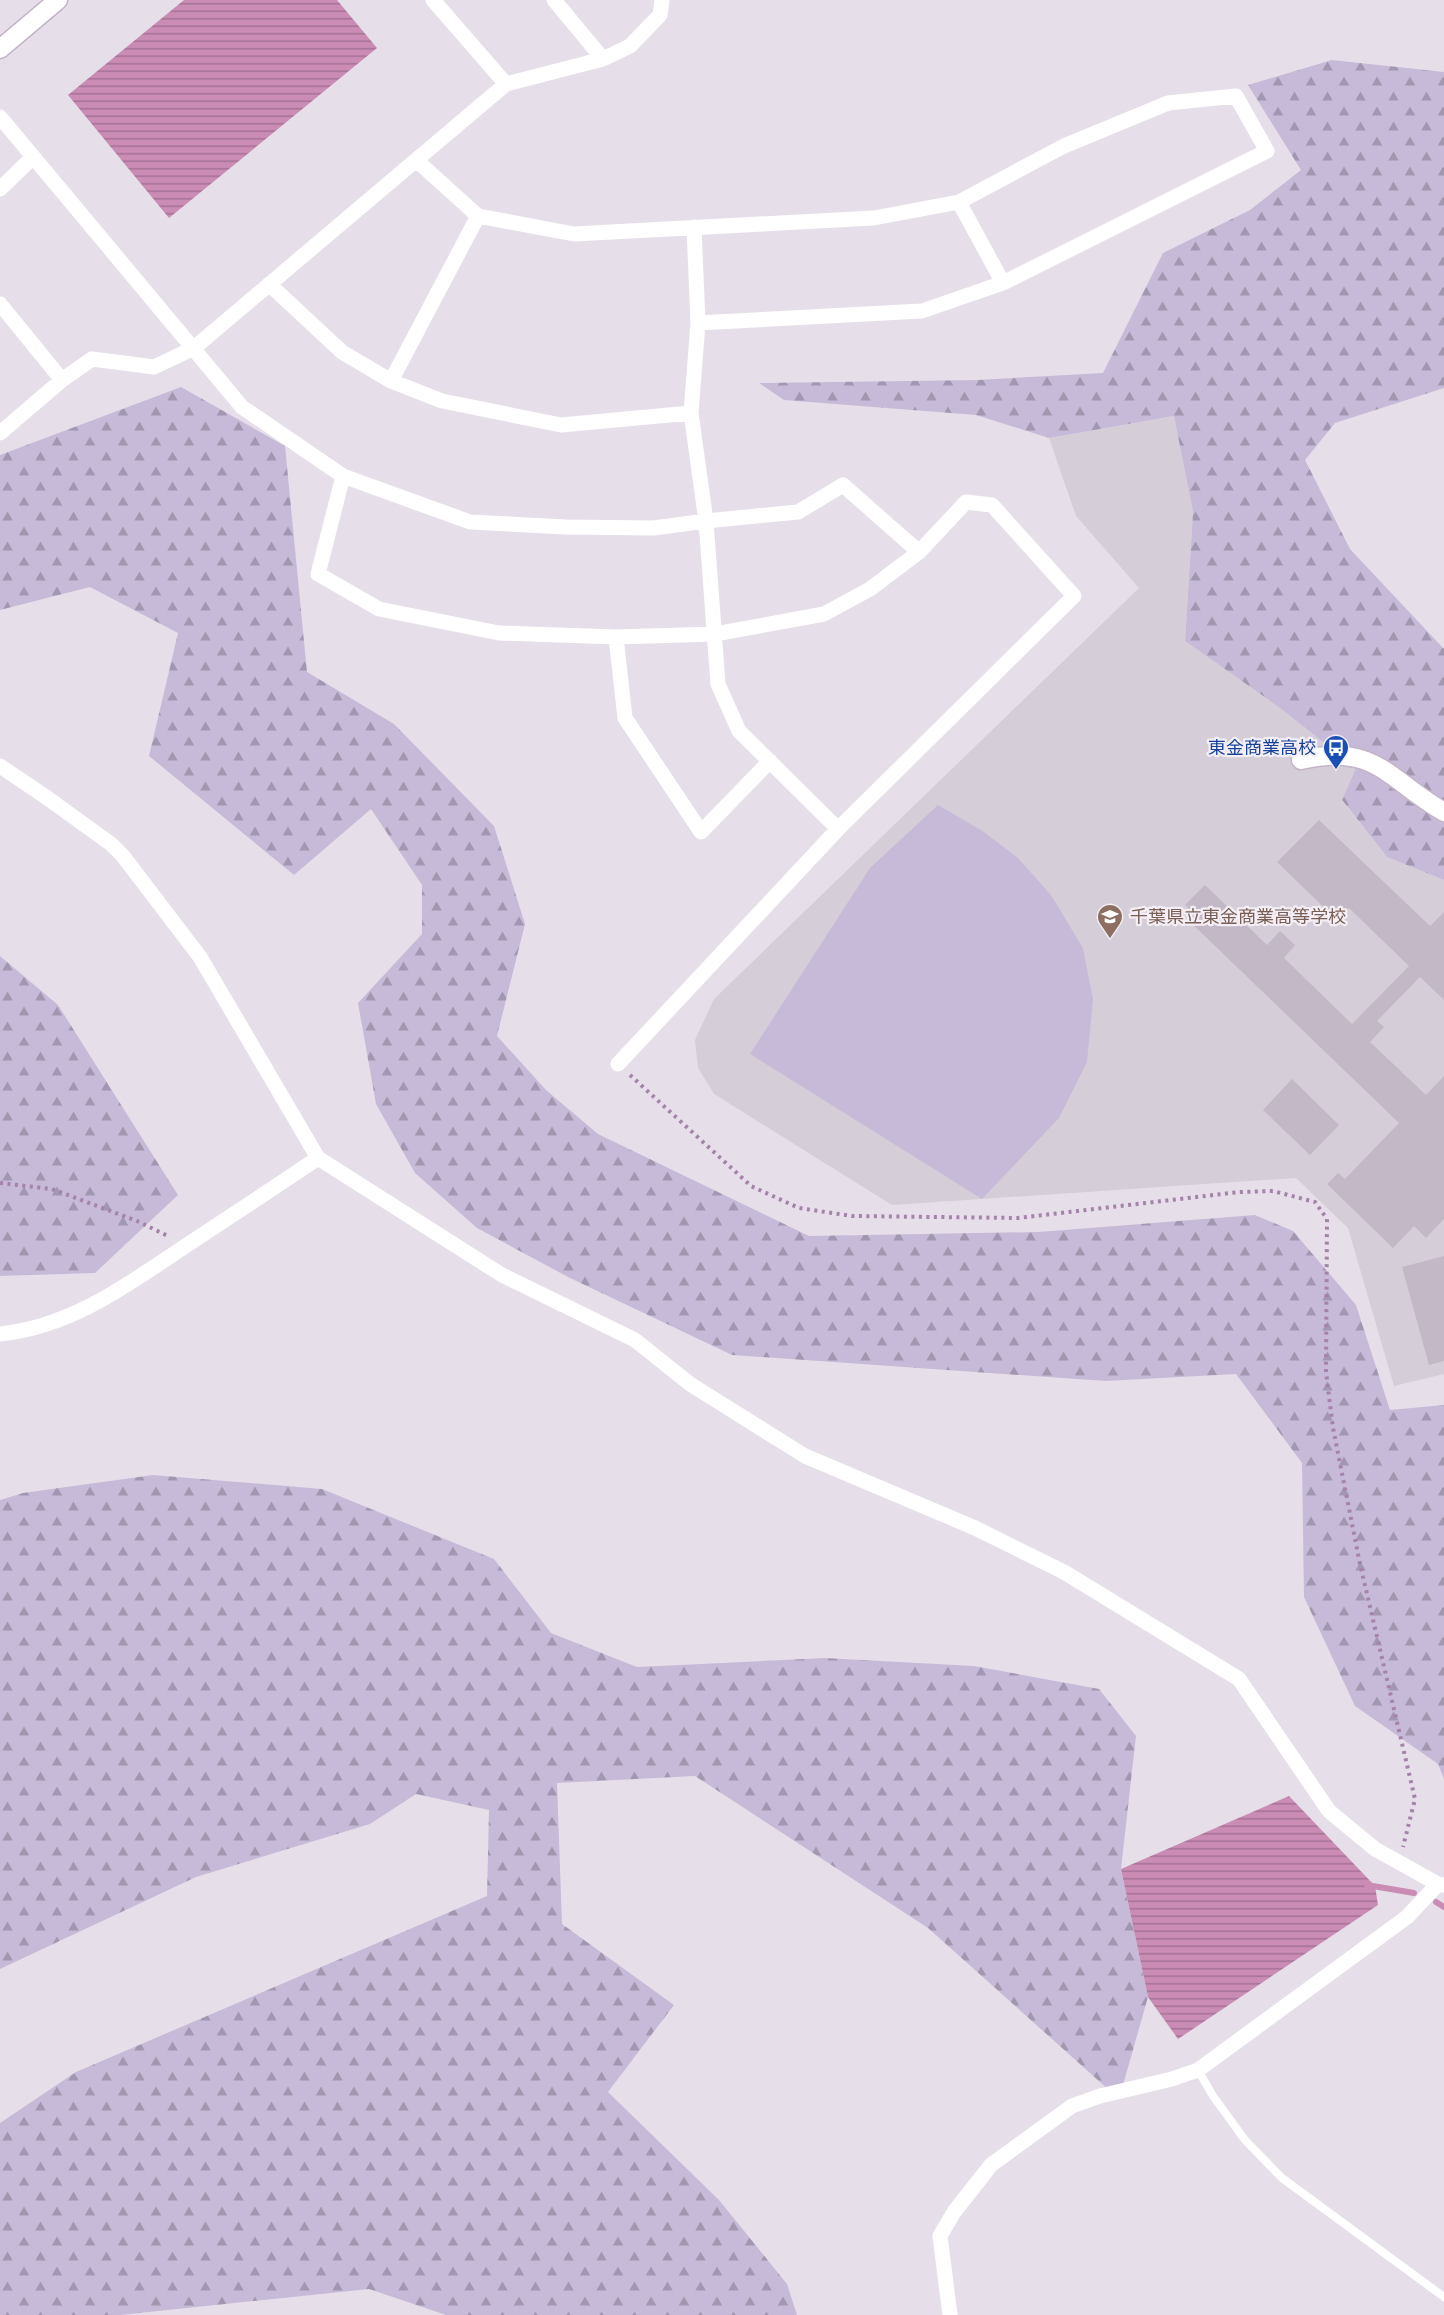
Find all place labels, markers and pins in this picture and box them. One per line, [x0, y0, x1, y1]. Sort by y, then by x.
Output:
bus stop icon: 東金商業高校 [1321, 733, 1351, 771]
place label: 東金商業高校 [1208, 736, 1316, 758]
school or university icon: 千葉県立東金商業高等学校 [1095, 902, 1125, 940]
place label: 千葉県立東金商業高等学校 [1130, 905, 1346, 927]

